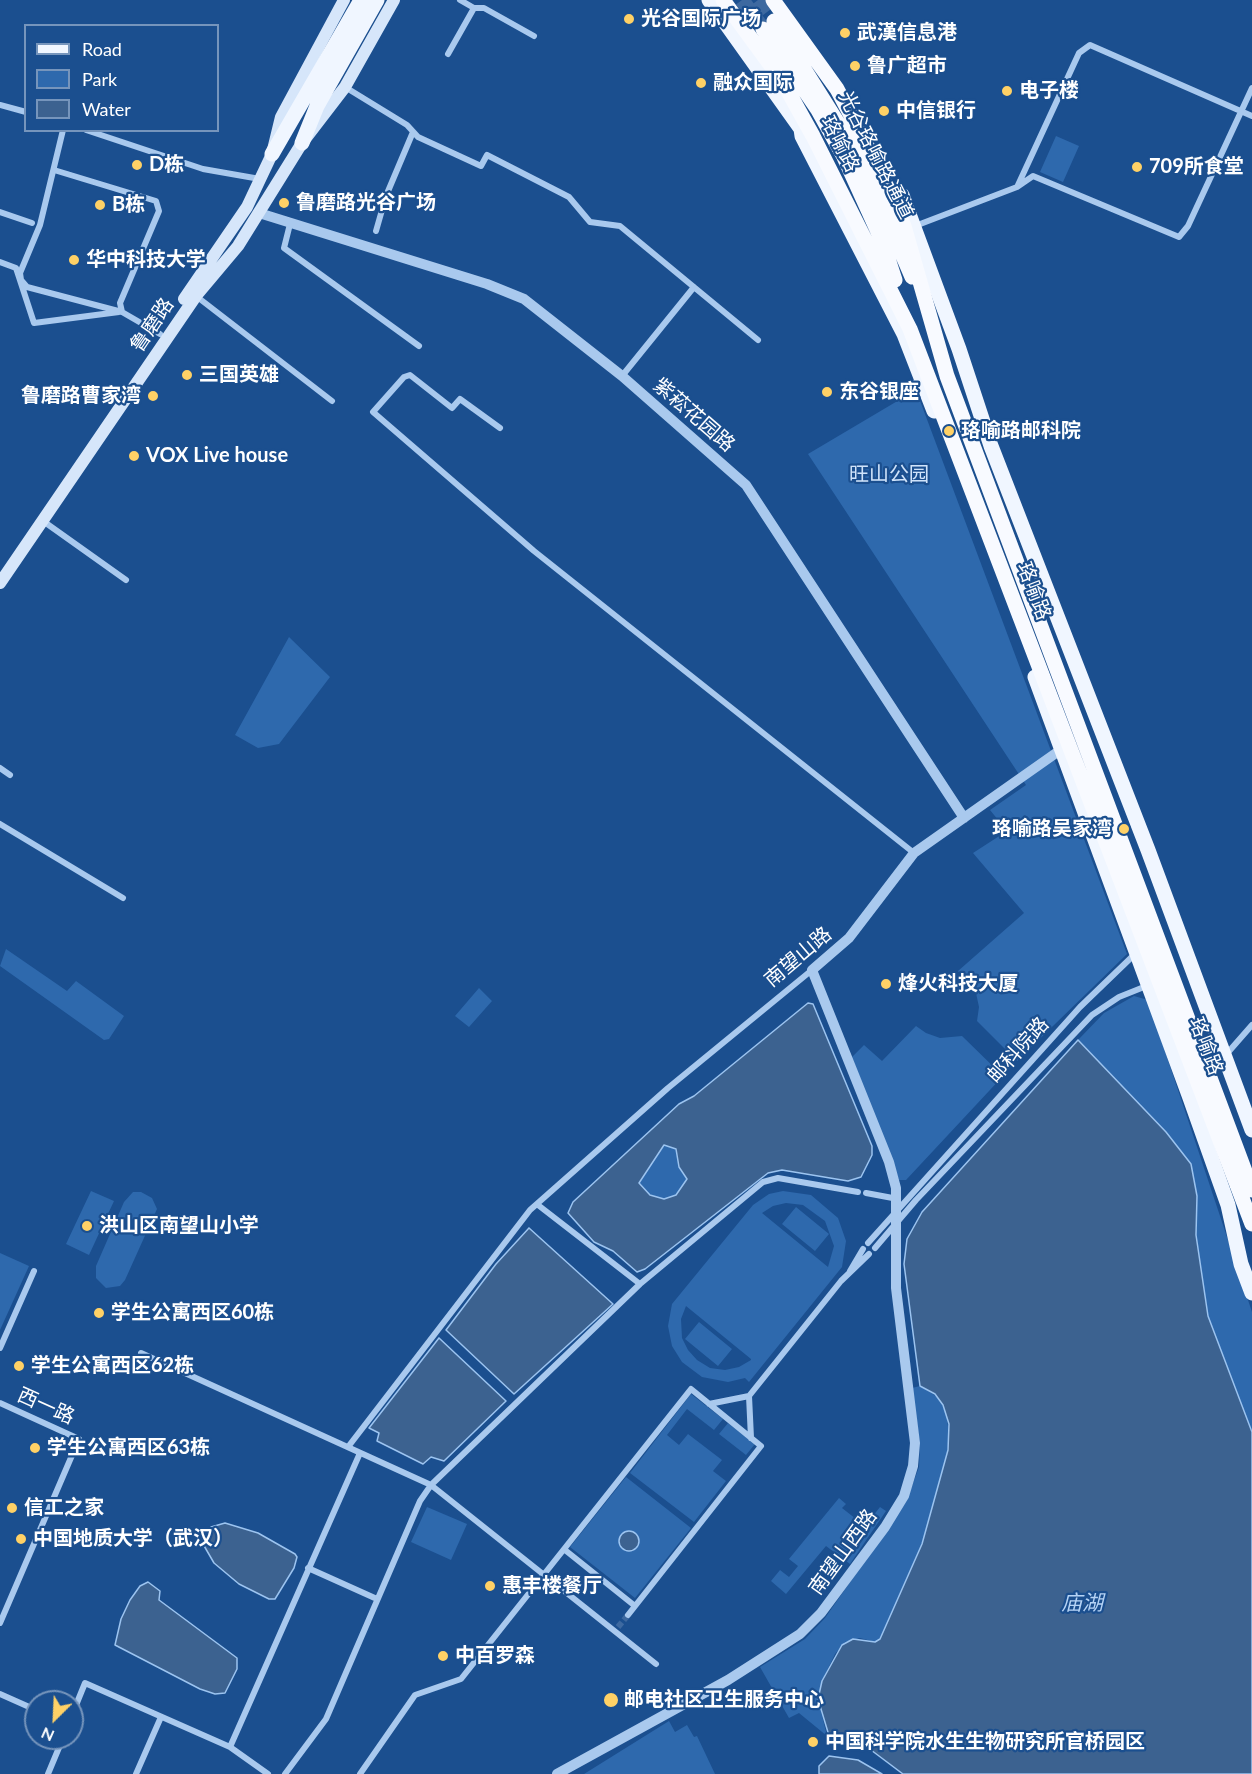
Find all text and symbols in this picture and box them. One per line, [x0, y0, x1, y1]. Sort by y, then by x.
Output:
place label: 光谷国际广场 [641, 7, 761, 31]
marker: 光谷国际广场 [622, 12, 636, 26]
place label: 武漢信息港 [857, 21, 957, 45]
legend [24, 24, 219, 132]
marker: 武漢信息港 [838, 26, 852, 40]
text: Road [82, 38, 122, 60]
place label: 鲁广超市 [867, 54, 947, 78]
marker: 鲁广超市 [848, 59, 862, 73]
text: Park [82, 68, 117, 90]
place label: 融众国际 [713, 71, 793, 95]
marker: 融众国际 [694, 76, 708, 90]
place label: 电子楼 [1019, 79, 1079, 103]
marker: 电子楼 [1000, 84, 1014, 98]
street label: 光谷珞喻路通道 [834, 87, 918, 223]
text: Water [82, 98, 131, 120]
place label: 中信银行 [896, 99, 976, 123]
marker: 中信银行 [877, 104, 891, 118]
street label: 珞喻路 [816, 112, 864, 176]
place label: D栋 [149, 153, 184, 177]
place label: 709所食堂 [1149, 155, 1244, 179]
marker: D栋 [130, 158, 144, 172]
marker: 709所食堂 [1130, 160, 1144, 174]
place label: 鲁磨路光谷广场 [296, 191, 436, 215]
place label: B栋 [112, 193, 145, 217]
marker: 鲁磨路光谷广场 [277, 196, 291, 210]
marker: B栋 [93, 198, 107, 212]
place label: 华中科技大学 [86, 248, 206, 272]
marker: 华中科技大学 [67, 253, 81, 267]
street label: 鲁磨路 [125, 293, 179, 357]
place label: 三国英雄 [199, 363, 279, 387]
marker: 三国英雄 [180, 368, 194, 382]
street label: 紫菘花园路 [648, 373, 740, 457]
place label: 东谷银座 [839, 380, 919, 404]
place label: 鲁磨路曹家湾 [21, 384, 141, 408]
marker: 东谷银座 [820, 385, 834, 399]
marker: 鲁磨路曹家湾 [146, 389, 160, 403]
place label: 珞喻路邮科院 [961, 419, 1081, 443]
marker: 珞喻路邮科院 [942, 424, 956, 438]
place label: VOX Live house [146, 444, 288, 468]
marker: VOX Live house [127, 449, 141, 463]
park label: 旺山公园 [849, 463, 929, 487]
street label: 珞喻路 [1012, 559, 1056, 623]
place label: 珞喻路吴家湾 [992, 817, 1112, 841]
marker: 珞喻路吴家湾 [1117, 822, 1131, 836]
street label: 南望山路 [760, 922, 836, 992]
place label: 烽火科技大厦 [898, 972, 1018, 996]
marker: 烽火科技大厦 [879, 977, 893, 991]
street label: 邮科院路 [982, 1012, 1054, 1088]
street label: 珞喻路 [1184, 1014, 1228, 1078]
place label: 洪山区南望山小学 [99, 1214, 259, 1238]
marker: 洪山区南望山小学 [80, 1219, 94, 1233]
place label: 学生公寓西区60栋 [111, 1301, 274, 1325]
marker: 学生公寓西区60栋 [92, 1306, 106, 1320]
place label: 学生公寓西区62栋 [31, 1354, 194, 1378]
marker: 学生公寓西区62栋 [12, 1359, 26, 1373]
street label: 西一路 [14, 1383, 78, 1429]
place label: 学生公寓西区63栋 [47, 1436, 210, 1460]
marker: 学生公寓西区63栋 [28, 1441, 42, 1455]
place label: 信工之家 [24, 1496, 104, 1520]
marker: 信工之家 [5, 1501, 19, 1515]
street label: 南望山西路 [804, 1504, 882, 1600]
place label: 中国地质大学（武汉） [33, 1527, 233, 1551]
marker: 中国地质大学（武汉） [14, 1532, 28, 1546]
place label: 惠丰楼餐厅 [502, 1574, 602, 1598]
marker: 惠丰楼餐厅 [483, 1579, 497, 1593]
water label: 庙湖 [1061, 1590, 1103, 1616]
place label: 中百罗森 [455, 1644, 535, 1668]
marker: 中百罗森 [436, 1649, 450, 1663]
place label: 邮电社区卫生服务中心 [624, 1688, 824, 1712]
north arrow [24, 1690, 84, 1750]
marker: 邮电社区卫生服务中心 [602, 1691, 620, 1709]
text: N [38, 1724, 57, 1746]
place label: 中国科学院水生生物研究所官桥园区 [825, 1730, 1145, 1754]
marker: 中国科学院水生生物研究所官桥园区 [806, 1735, 820, 1749]

